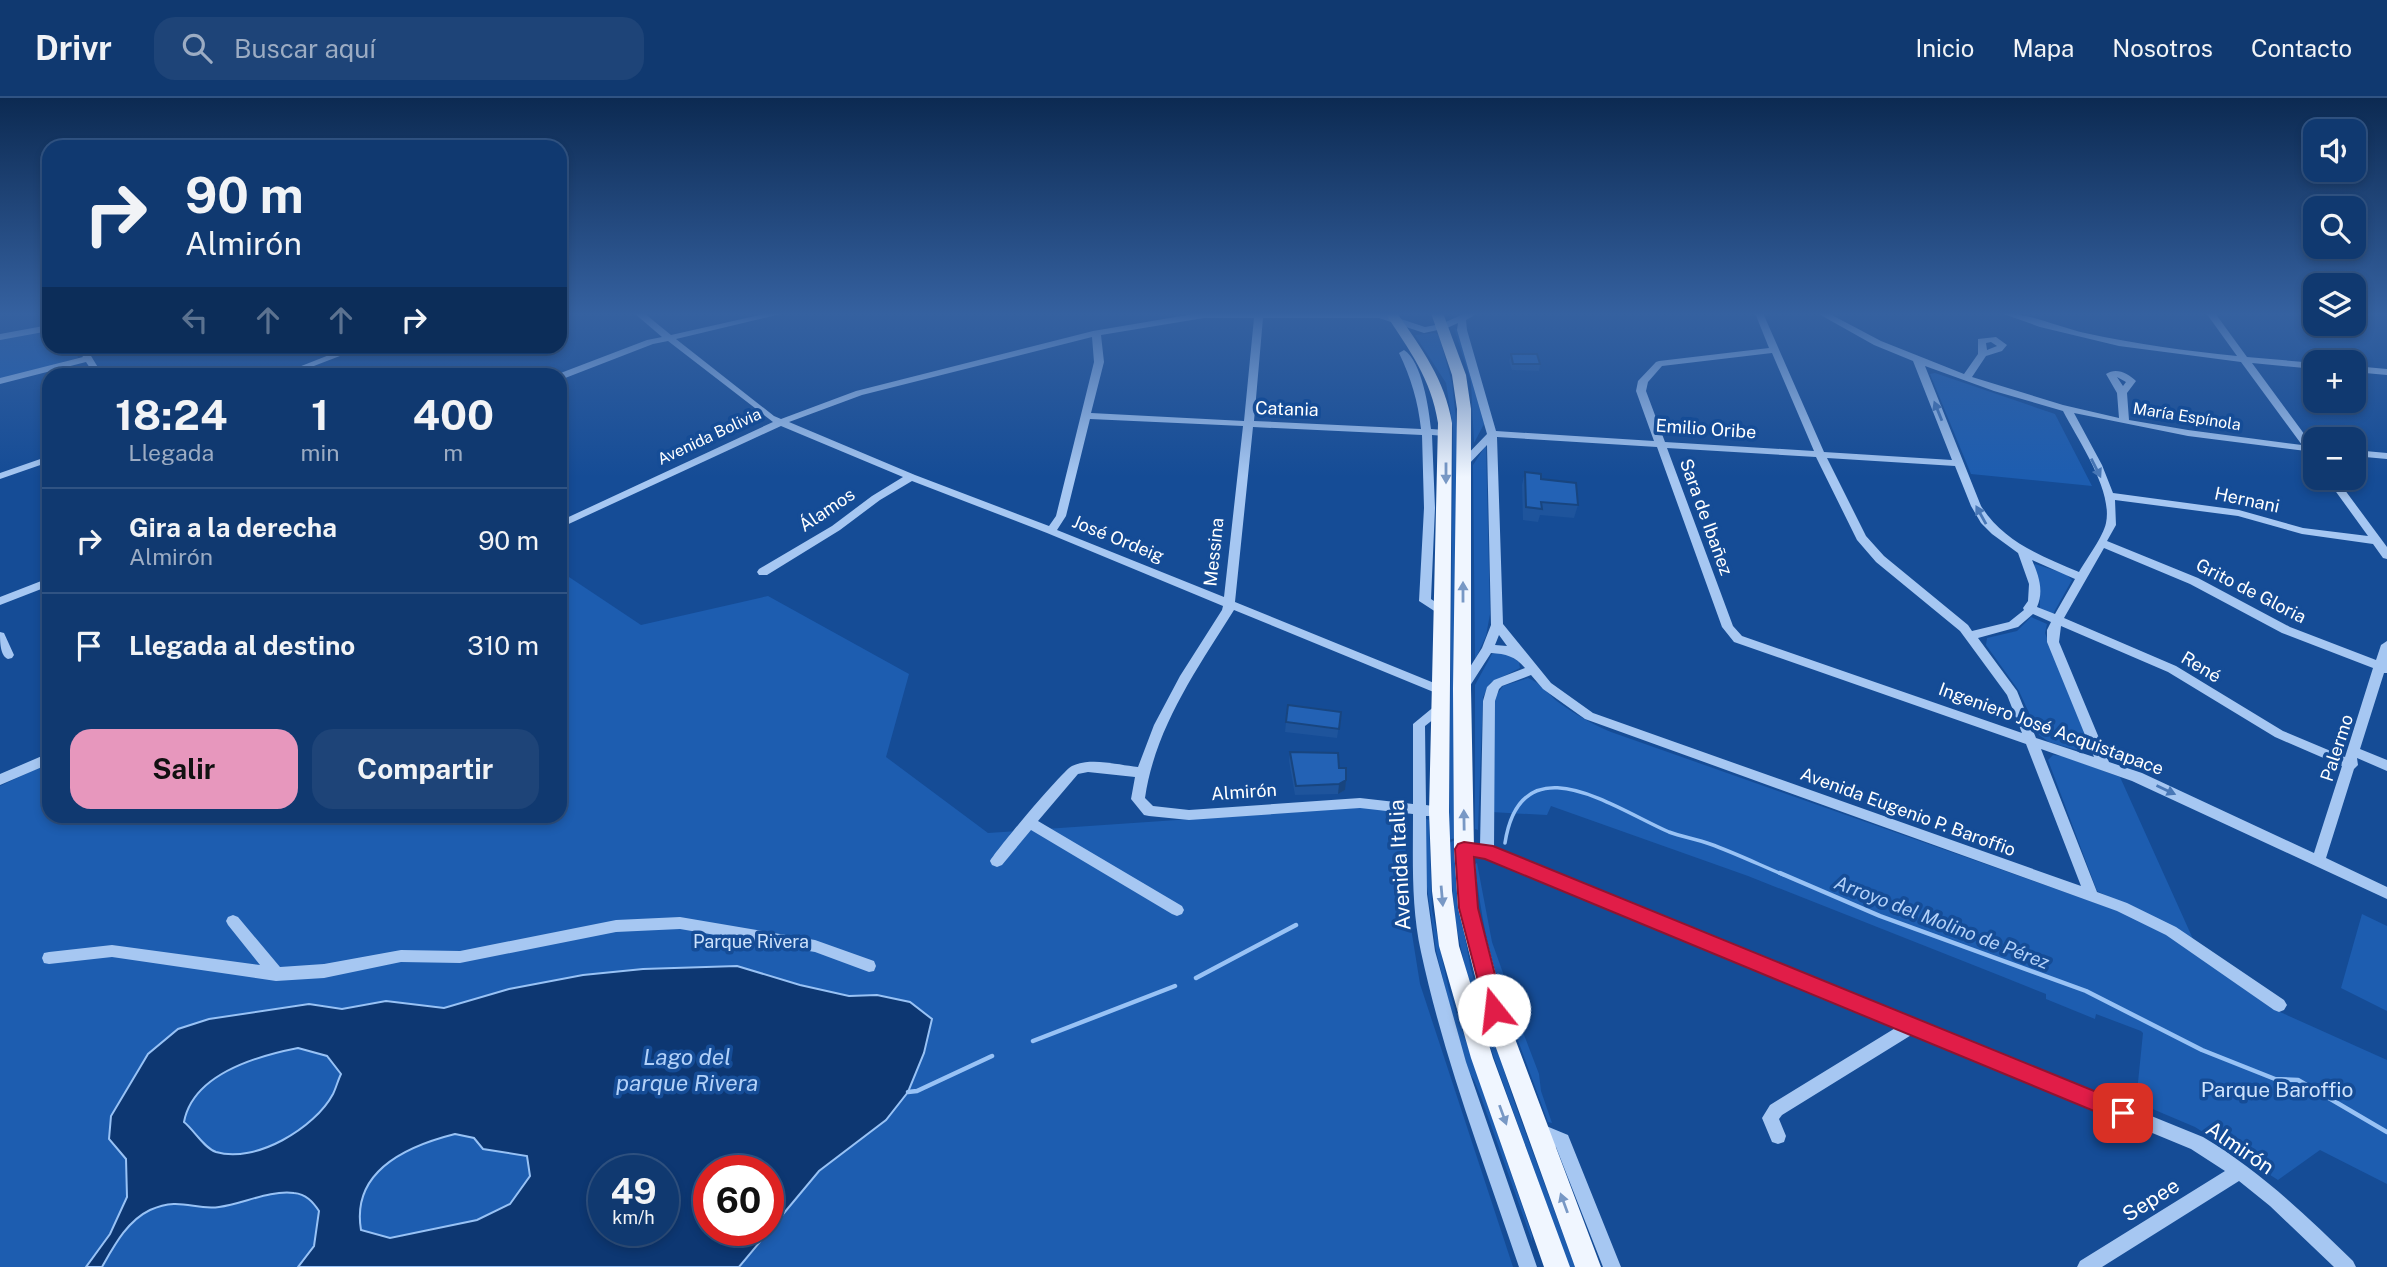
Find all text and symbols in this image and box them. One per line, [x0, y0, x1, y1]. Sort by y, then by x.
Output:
search box [154, 17, 644, 80]
text: Drivr [35, 29, 112, 67]
icon: search [178, 29, 216, 67]
text: Buscar aquí [234, 33, 376, 64]
text: Inicio [1915, 34, 1974, 62]
text: Mapa [2012, 34, 2074, 62]
text: Nosotros [2112, 34, 2213, 62]
text: Contacto [2251, 34, 2352, 62]
map controls [2303, 119, 2366, 490]
button: sound [2303, 119, 2366, 182]
text: 90 m [185, 166, 304, 224]
icon: right [70, 168, 161, 259]
button: search [2303, 196, 2366, 259]
text: Almirón [185, 225, 302, 262]
button: layers [2303, 273, 2366, 336]
icon: left [176, 301, 214, 339]
icon: ahead [249, 301, 287, 339]
icon: ahead [322, 301, 360, 339]
icon: right [395, 301, 433, 339]
button: + [2303, 350, 2366, 413]
text: 18:24 [115, 390, 228, 439]
text: 1 [311, 390, 329, 439]
text: 400 [412, 390, 494, 439]
street label: Catania [1255, 397, 1319, 420]
street label: María Espínola [2132, 399, 2242, 434]
one-way arrow [1932, 400, 1943, 421]
street label: Avenida Bolivia [654, 404, 764, 469]
street label: Emilio Oribe [1655, 415, 1757, 442]
button: − [2303, 427, 2366, 490]
text: Llegada [128, 439, 214, 466]
text: min [300, 439, 340, 466]
text: m [443, 439, 463, 466]
street label: Sara de Ibañez [1676, 456, 1737, 578]
one-way arrow [2090, 459, 2102, 479]
one-way arrow [1440, 462, 1452, 484]
street label: Álamos [794, 482, 859, 536]
street label: Hernani [2213, 482, 2282, 517]
one-way arrow [1975, 505, 1987, 525]
street label: José Ordeig [1069, 511, 1167, 566]
text: Gira a la derecha [129, 512, 337, 543]
street label: Messina [1199, 517, 1228, 587]
icon: right [70, 522, 108, 560]
text: 90 m [478, 525, 539, 556]
text: Almirón [129, 543, 213, 570]
street label: Grito de Gloria [2193, 554, 2310, 627]
one-way arrow [1457, 581, 1469, 603]
icon: arrive [70, 627, 108, 665]
text: Llegada al destino [129, 630, 355, 661]
text: 310 m [467, 630, 539, 661]
street label: René [2178, 647, 2225, 687]
street label: Ingeniero José Acquistapace [1936, 678, 2167, 779]
street label: Palermo [2316, 712, 2357, 784]
button: Salir [70, 729, 298, 809]
button: Compartir [312, 729, 539, 809]
street label: Avenida Eugenio P. Baroffio [1798, 763, 2019, 860]
street label: Almirón [1210, 779, 1277, 804]
one-way arrow [2156, 785, 2176, 796]
street label: Avenida Italia [1384, 799, 1415, 931]
one-way arrow [1458, 809, 1470, 831]
water label: Arroyo del Molino de Pérez [1831, 871, 2053, 973]
one-way arrow [1437, 885, 1448, 907]
park label: Parque Rivera [693, 931, 809, 952]
position arrow [1457, 973, 1531, 1047]
water label: Lago del parque Rivera [616, 1043, 758, 1096]
park label: Parque Baroffio [2201, 1077, 2353, 1102]
pin [2093, 1083, 2153, 1143]
icon: arrive [2104, 1094, 2142, 1132]
one-way arrow [1498, 1104, 1509, 1125]
street label: Almirón [2201, 1116, 2279, 1179]
speed limit sign: 60 [693, 1155, 784, 1246]
text: 49 [610, 1171, 657, 1212]
street label: Sepee [2118, 1172, 2184, 1227]
one-way arrow [1558, 1193, 1569, 1214]
text: km/h [612, 1207, 655, 1228]

